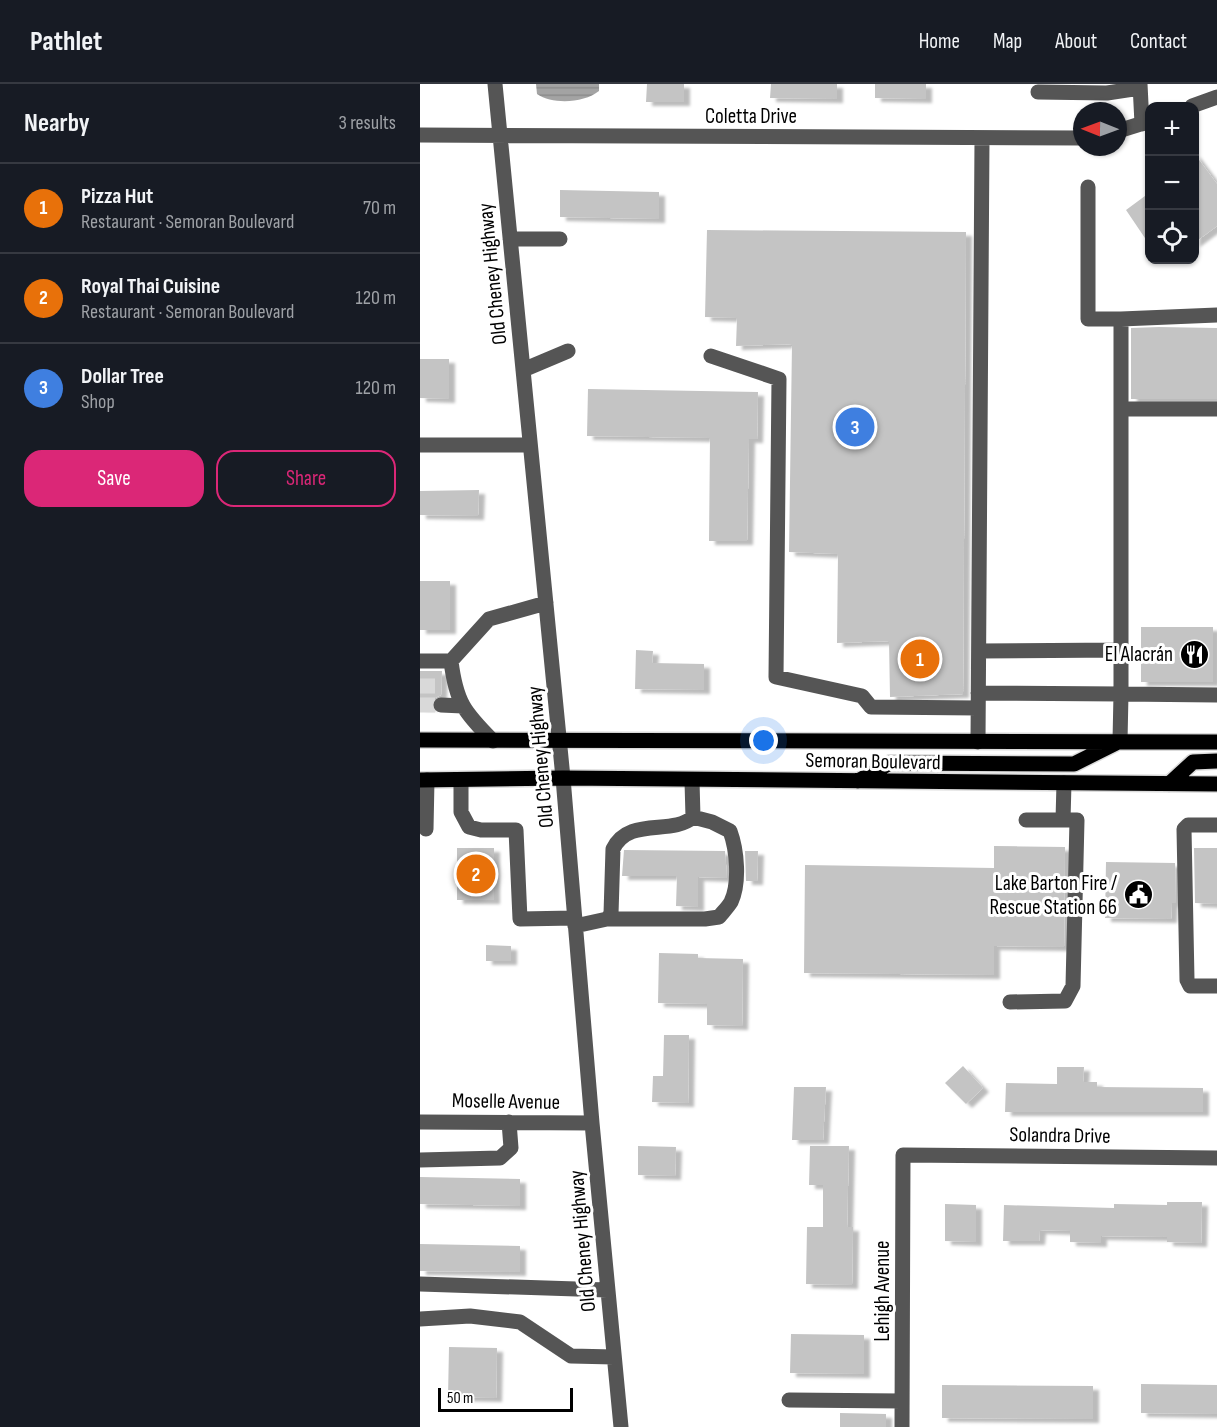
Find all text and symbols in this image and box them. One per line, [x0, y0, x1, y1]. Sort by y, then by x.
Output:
text: Pathlet [30, 25, 102, 58]
text: Home [919, 29, 960, 54]
text: Map [993, 29, 1022, 54]
text: About [1055, 29, 1097, 54]
text: Contact [1130, 29, 1187, 54]
north arrow [1073, 102, 1127, 156]
map controls [1145, 102, 1199, 264]
button: + [1145, 102, 1199, 156]
street label: Coletta Drive [705, 104, 797, 129]
text: Nearby [24, 108, 90, 139]
text: 3 results [339, 111, 396, 135]
button: − [1145, 156, 1199, 210]
text: Pizza Hut [81, 183, 153, 210]
text: 1 [40, 196, 47, 220]
text: 70 m [363, 196, 396, 220]
street label: Old Cheney Highway [473, 202, 512, 346]
text: Restaurant · Semoran Boulevard [81, 210, 294, 234]
button: locate [1145, 210, 1199, 264]
text: Royal Thai Cuisine [81, 273, 220, 300]
text: 2 [39, 286, 48, 310]
text: 120 m [356, 286, 396, 310]
text: Restaurant · Semoran Boulevard [81, 300, 294, 324]
text: Dollar Tree [81, 363, 164, 390]
text: 3 [39, 376, 48, 400]
text: 120 m [356, 376, 396, 400]
text: Shop [81, 390, 115, 414]
pin: 3 [836, 404, 874, 450]
button: Save [24, 450, 204, 507]
button: Share [216, 450, 396, 507]
pin: 1 [900, 636, 940, 682]
restaurant icon: El Alacrán [1178, 638, 1210, 670]
place label: El Alacrán [1105, 642, 1173, 667]
street label: Old Cheney Highway [522, 685, 559, 829]
your location [749, 726, 778, 755]
street label: Semoran Boulevard [805, 748, 941, 775]
pin: 2 [456, 852, 496, 896]
place label: Lake Barton Fire / Rescue Station 66 [989, 871, 1117, 920]
public building icon: Lake Barton Fire / Rescue Station 66 [1122, 879, 1154, 911]
street label: Moselle Avenue [452, 1088, 560, 1115]
street label: Solandra Drive [1009, 1122, 1111, 1149]
street label: Old Cheney Highway [564, 1169, 601, 1313]
street label: Lehigh Avenue [870, 1241, 895, 1341]
scale bar [438, 1385, 573, 1412]
text: 50 m [447, 1389, 473, 1408]

